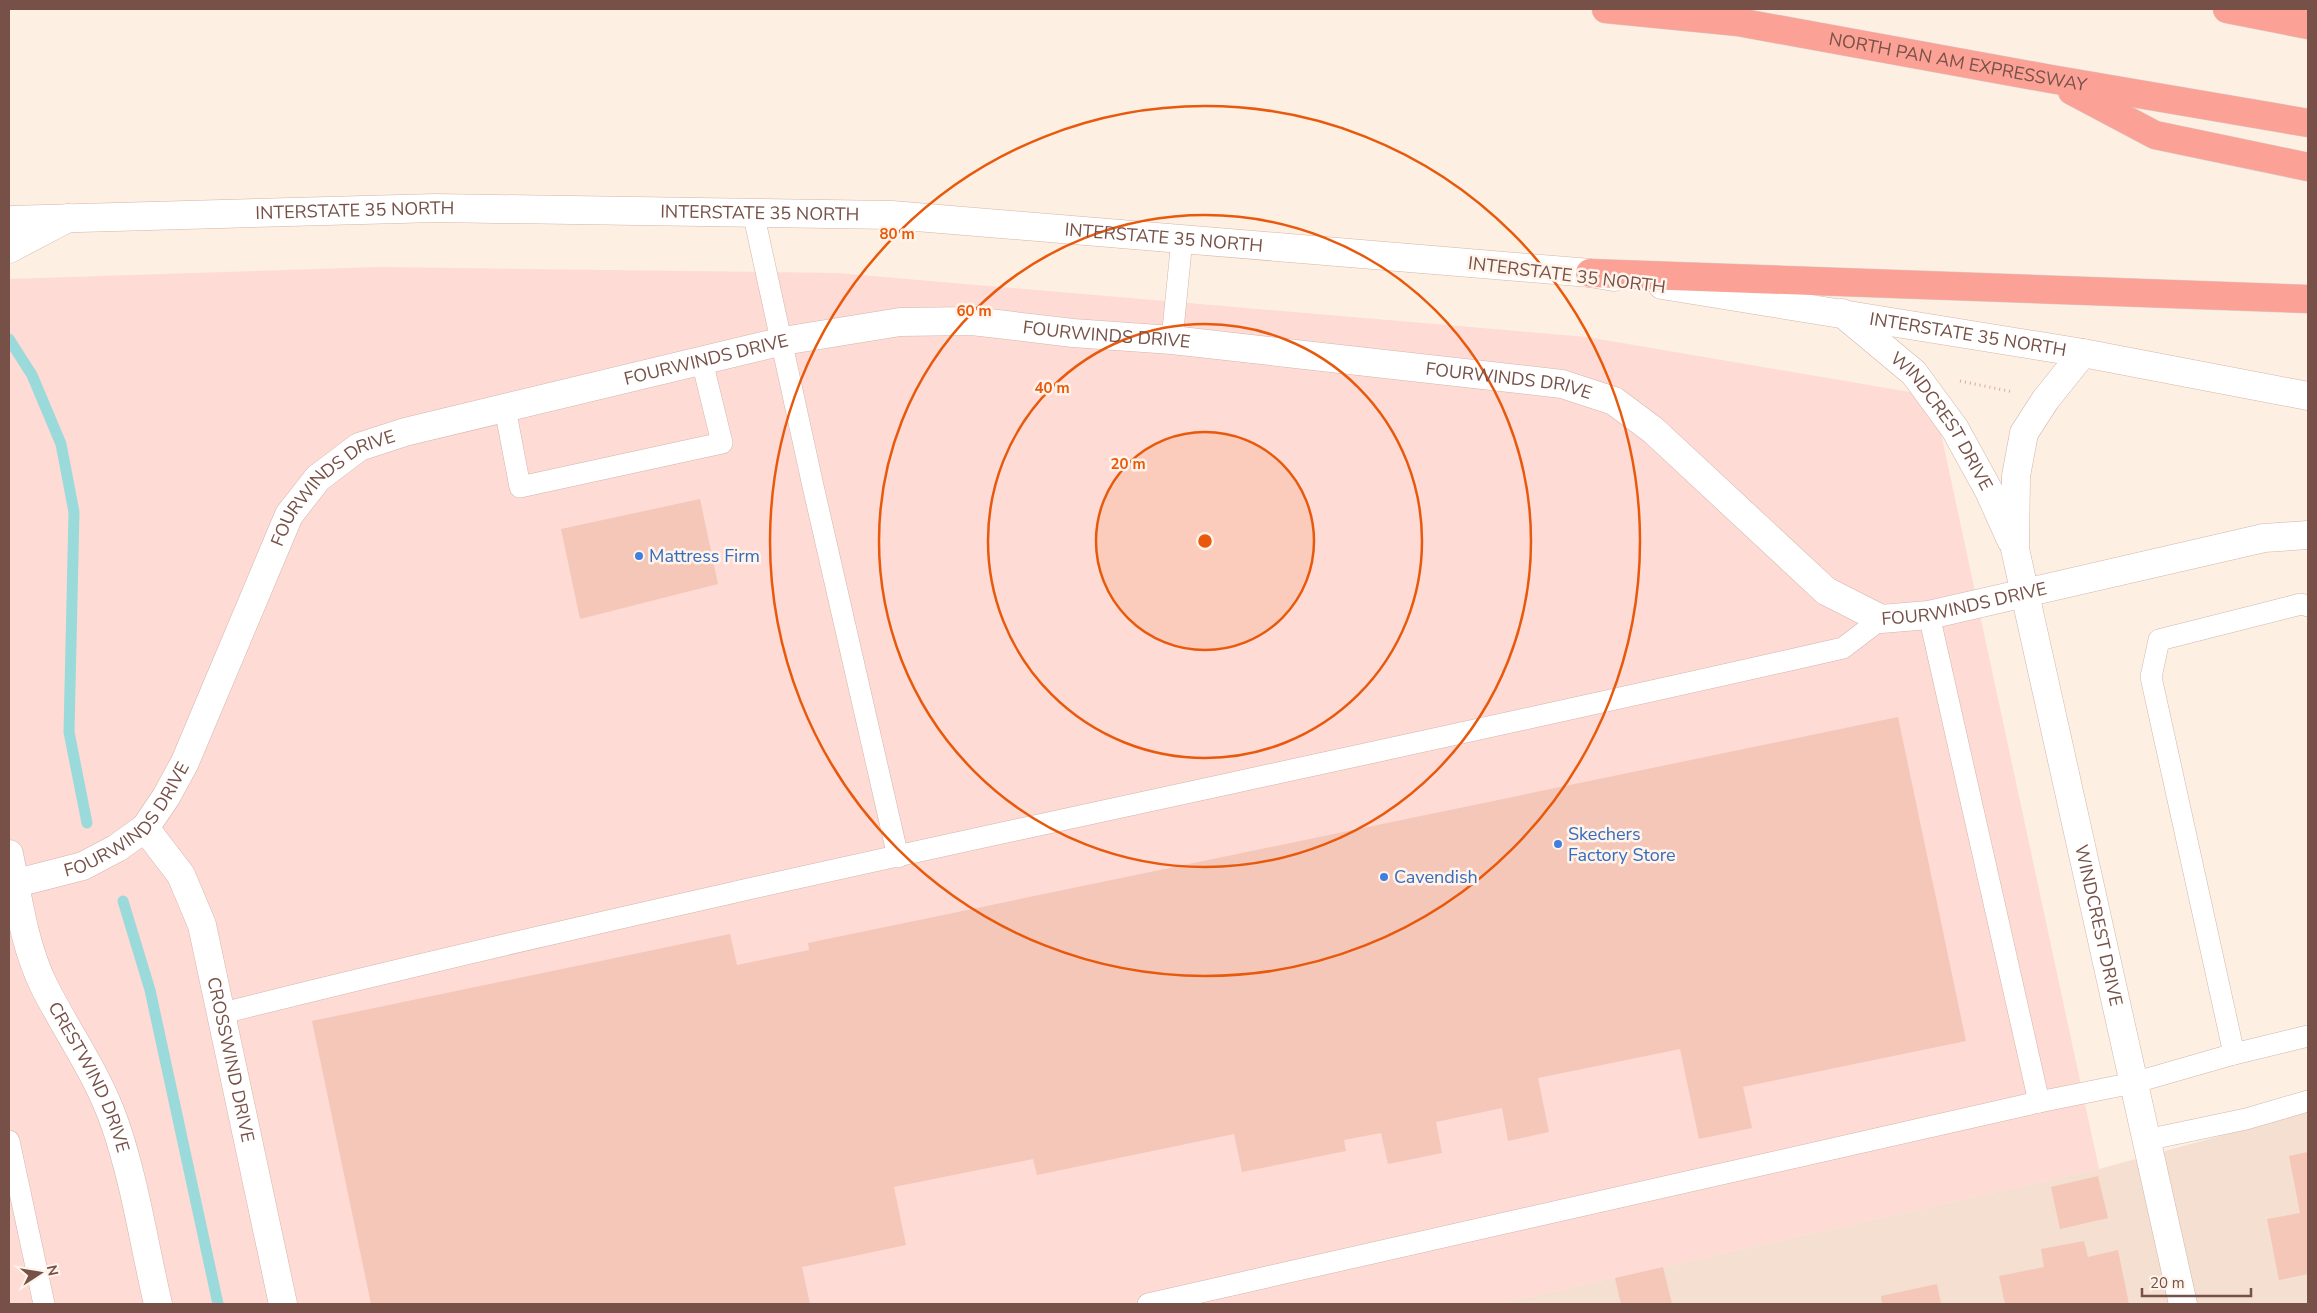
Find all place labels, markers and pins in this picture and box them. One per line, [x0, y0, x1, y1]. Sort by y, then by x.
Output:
centre of rings [1196, 532, 1214, 550]
place label: Mattress Firm [649, 544, 760, 568]
marker: Mattress Firm [633, 550, 645, 562]
place label: Skechers Factory Store [1568, 822, 1676, 867]
marker: Skechers Factory Store [1552, 838, 1564, 850]
place label: Cavendish [1394, 865, 1478, 889]
marker: Cavendish [1378, 871, 1390, 883]

